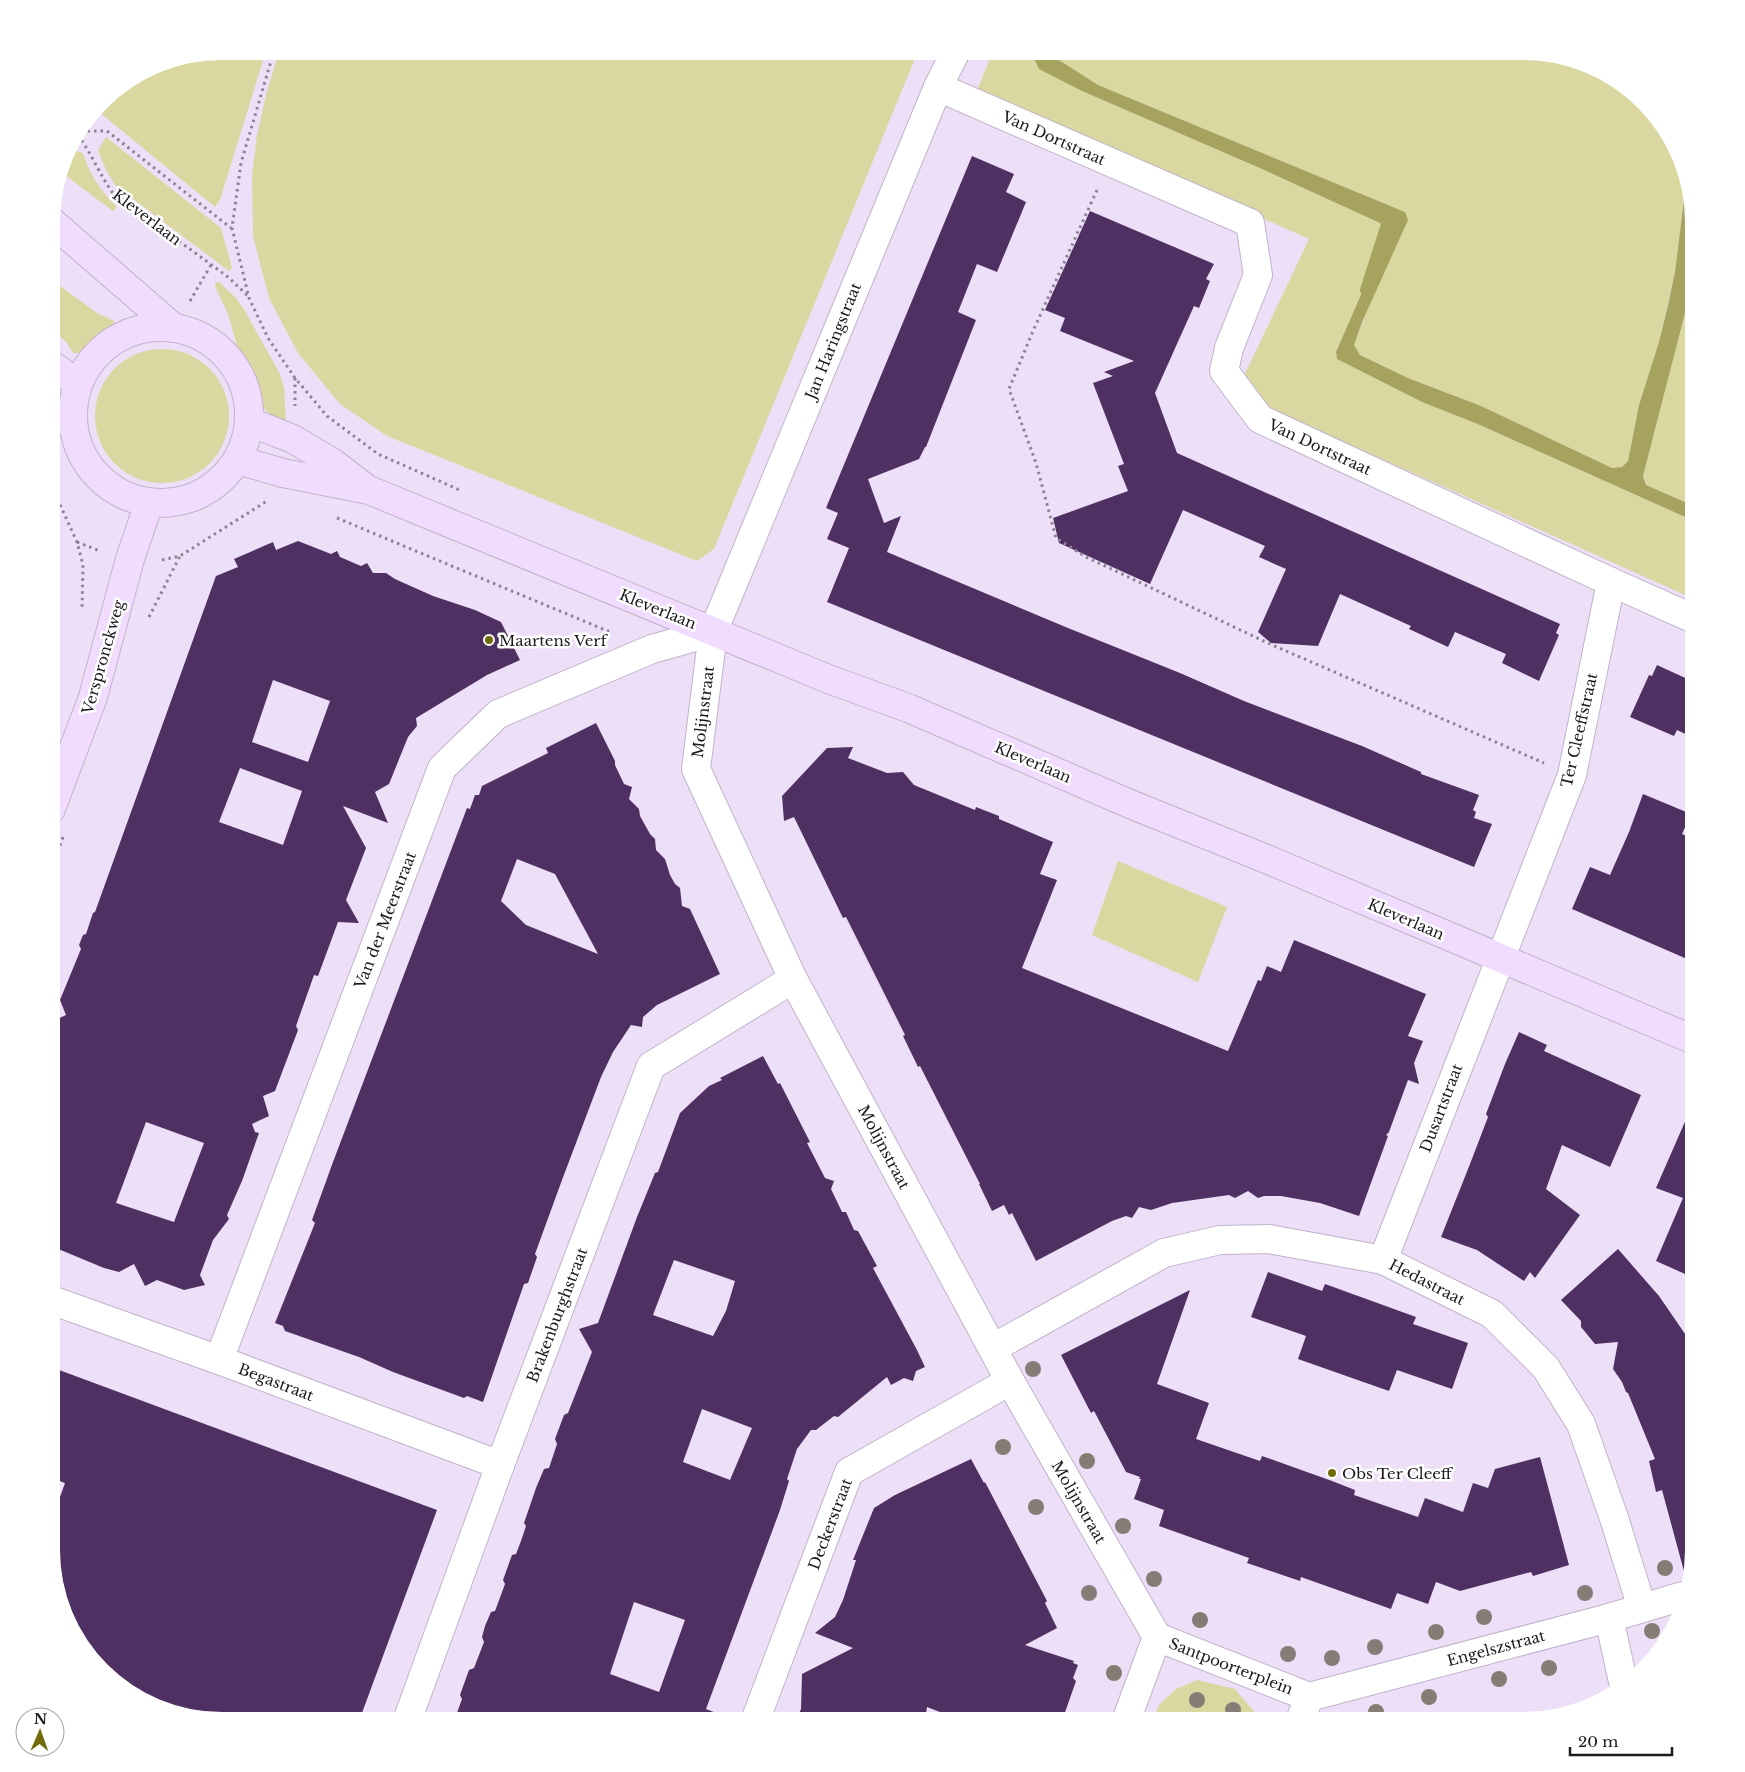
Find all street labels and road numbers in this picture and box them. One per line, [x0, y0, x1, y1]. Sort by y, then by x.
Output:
street label: Van Dortstraat [998, 106, 1109, 169]
street label: Kleverlaan [109, 185, 185, 249]
street label: Jan Haringstraat [800, 280, 865, 404]
street label: Van Dortstraat [1265, 414, 1375, 479]
street label: Kleverlaan [617, 585, 699, 633]
street label: Verspronckweg [77, 597, 129, 717]
street label: Molijnstraat [688, 665, 718, 759]
street label: Ter Cleeffstraat [1557, 671, 1601, 789]
street label: Kleverlaan [992, 737, 1074, 787]
street label: Van der Meerstraat [350, 848, 420, 992]
street label: Kleverlaan [1365, 894, 1447, 944]
street label: Dusartstraat [1415, 1061, 1467, 1155]
street label: Molijnstraat [854, 1102, 914, 1193]
street label: Brakenburghstraat [523, 1245, 592, 1385]
street label: Hedastraat [1386, 1255, 1468, 1309]
street label: Begastraat [236, 1359, 317, 1405]
street label: Molijnstraat [1048, 1457, 1111, 1547]
street label: Deckerstraat [804, 1475, 856, 1572]
street label: Engelszstraat [1445, 1626, 1547, 1670]
street label: Santpoorterplein [1166, 1634, 1296, 1698]

